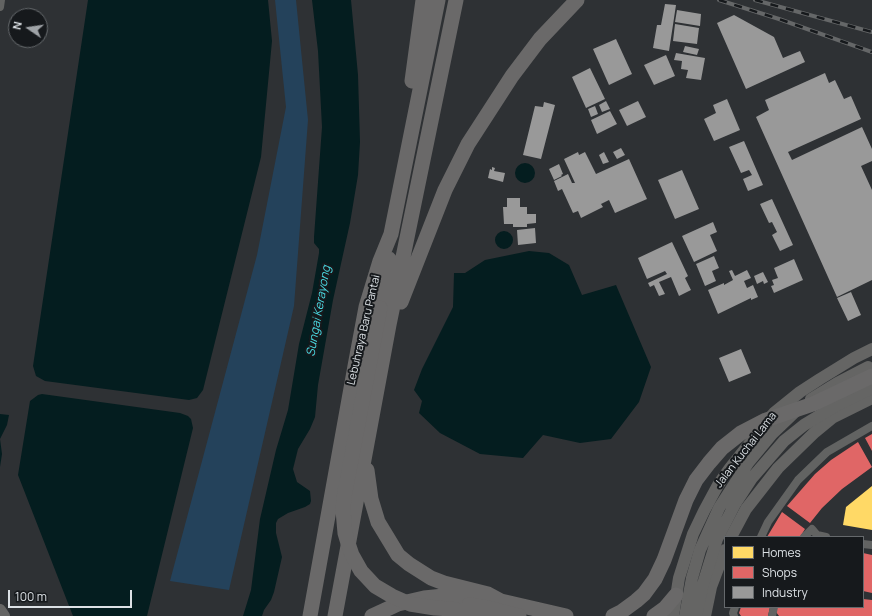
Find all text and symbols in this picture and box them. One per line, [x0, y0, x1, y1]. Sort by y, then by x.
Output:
north arrow [8, 8, 48, 48]
text: N [9, 20, 25, 31]
water label: Sungai Kerayong [304, 264, 334, 358]
street label: Lebuhraya Baru Pantai [345, 274, 383, 386]
street label: Jalan Kuchai Lama [712, 410, 780, 490]
legend [724, 536, 864, 608]
text: Homes [762, 544, 801, 561]
text: Shops [762, 564, 797, 581]
scale bar [10, 582, 134, 608]
text: Industry [762, 584, 808, 601]
text: 100 m [15, 588, 47, 605]

